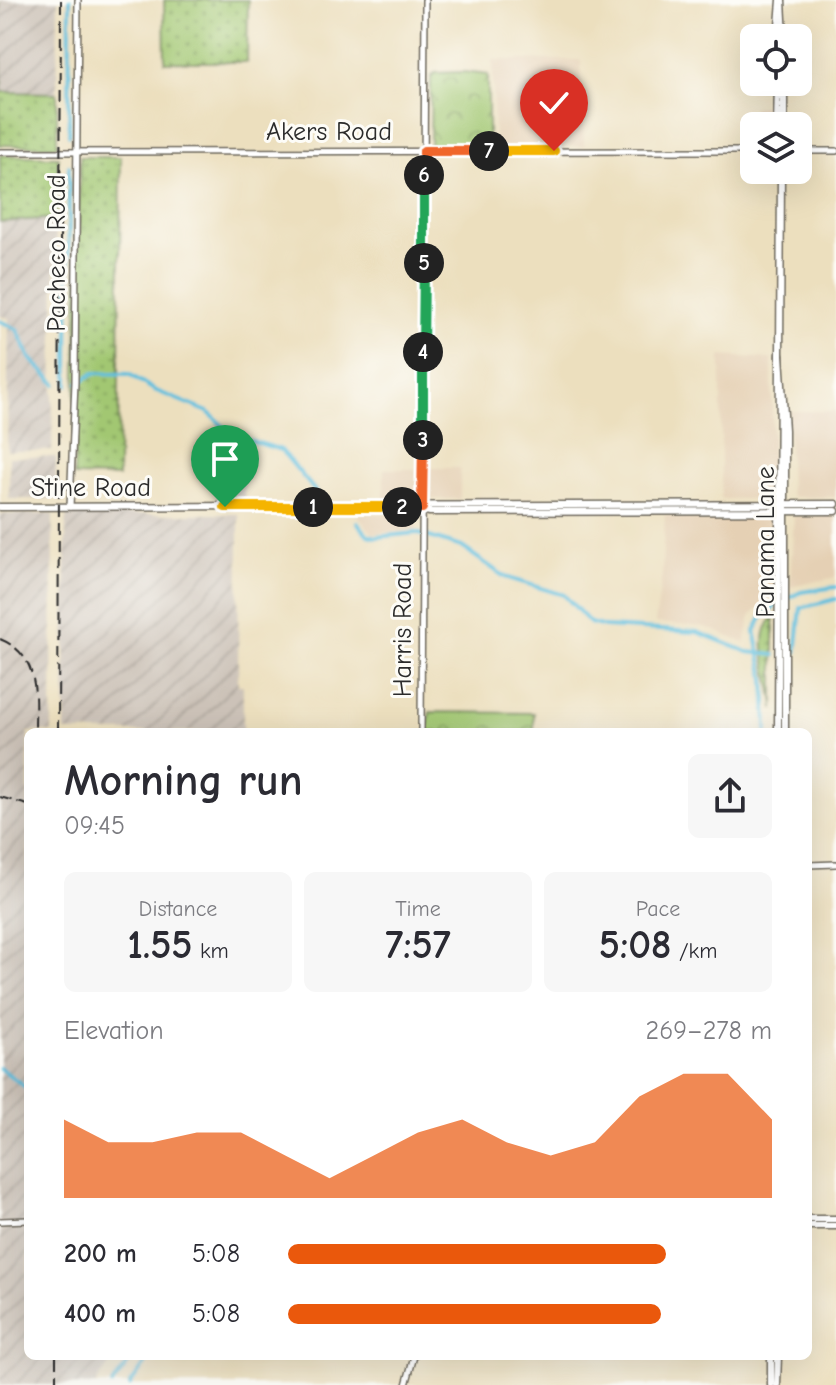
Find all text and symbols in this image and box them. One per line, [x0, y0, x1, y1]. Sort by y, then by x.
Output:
map controls [740, 24, 812, 184]
button: locate [740, 24, 812, 96]
pin [520, 69, 588, 151]
icon: check [532, 81, 576, 125]
button: layers [740, 112, 812, 184]
street label: Akers Road [266, 117, 392, 147]
pin: 7 [469, 131, 509, 171]
text: 7 [484, 138, 494, 164]
pin: 6 [404, 155, 444, 195]
text: 6 [418, 162, 430, 188]
street label: Pacheco Road [42, 174, 72, 332]
pin: 5 [404, 243, 444, 283]
text: 5 [418, 250, 430, 276]
pin: 4 [403, 332, 443, 372]
text: 4 [418, 339, 428, 365]
pin: 3 [403, 420, 443, 460]
pin [191, 425, 259, 507]
text: 3 [418, 427, 428, 453]
icon: arrive [203, 437, 247, 481]
street label: Panama Lane [751, 466, 781, 618]
street label: Stine Road [31, 473, 151, 503]
pin: 1 [293, 487, 333, 527]
pin: 2 [382, 487, 422, 527]
text: 1 [309, 494, 317, 520]
text: 2 [397, 494, 407, 520]
street label: Harris Road [388, 563, 418, 697]
button: share [688, 754, 772, 838]
text: Morning run [64, 755, 303, 806]
text: 09:45 [64, 811, 125, 841]
text: Distance [139, 896, 217, 922]
text: Time [395, 896, 441, 922]
text: Pace [636, 896, 680, 922]
text: 1.55 [127, 922, 193, 968]
text: 7:57 [385, 922, 451, 968]
text: 5:08 [599, 922, 672, 968]
text: km [193, 938, 229, 964]
text: /km [672, 938, 717, 964]
text: Elevation [64, 1016, 164, 1046]
text: 269–278 m [646, 1016, 772, 1046]
text: 200 m [64, 1239, 137, 1269]
text: 5:08 [192, 1239, 240, 1269]
text: 400 m [64, 1299, 136, 1329]
text: 5:08 [192, 1299, 240, 1329]

